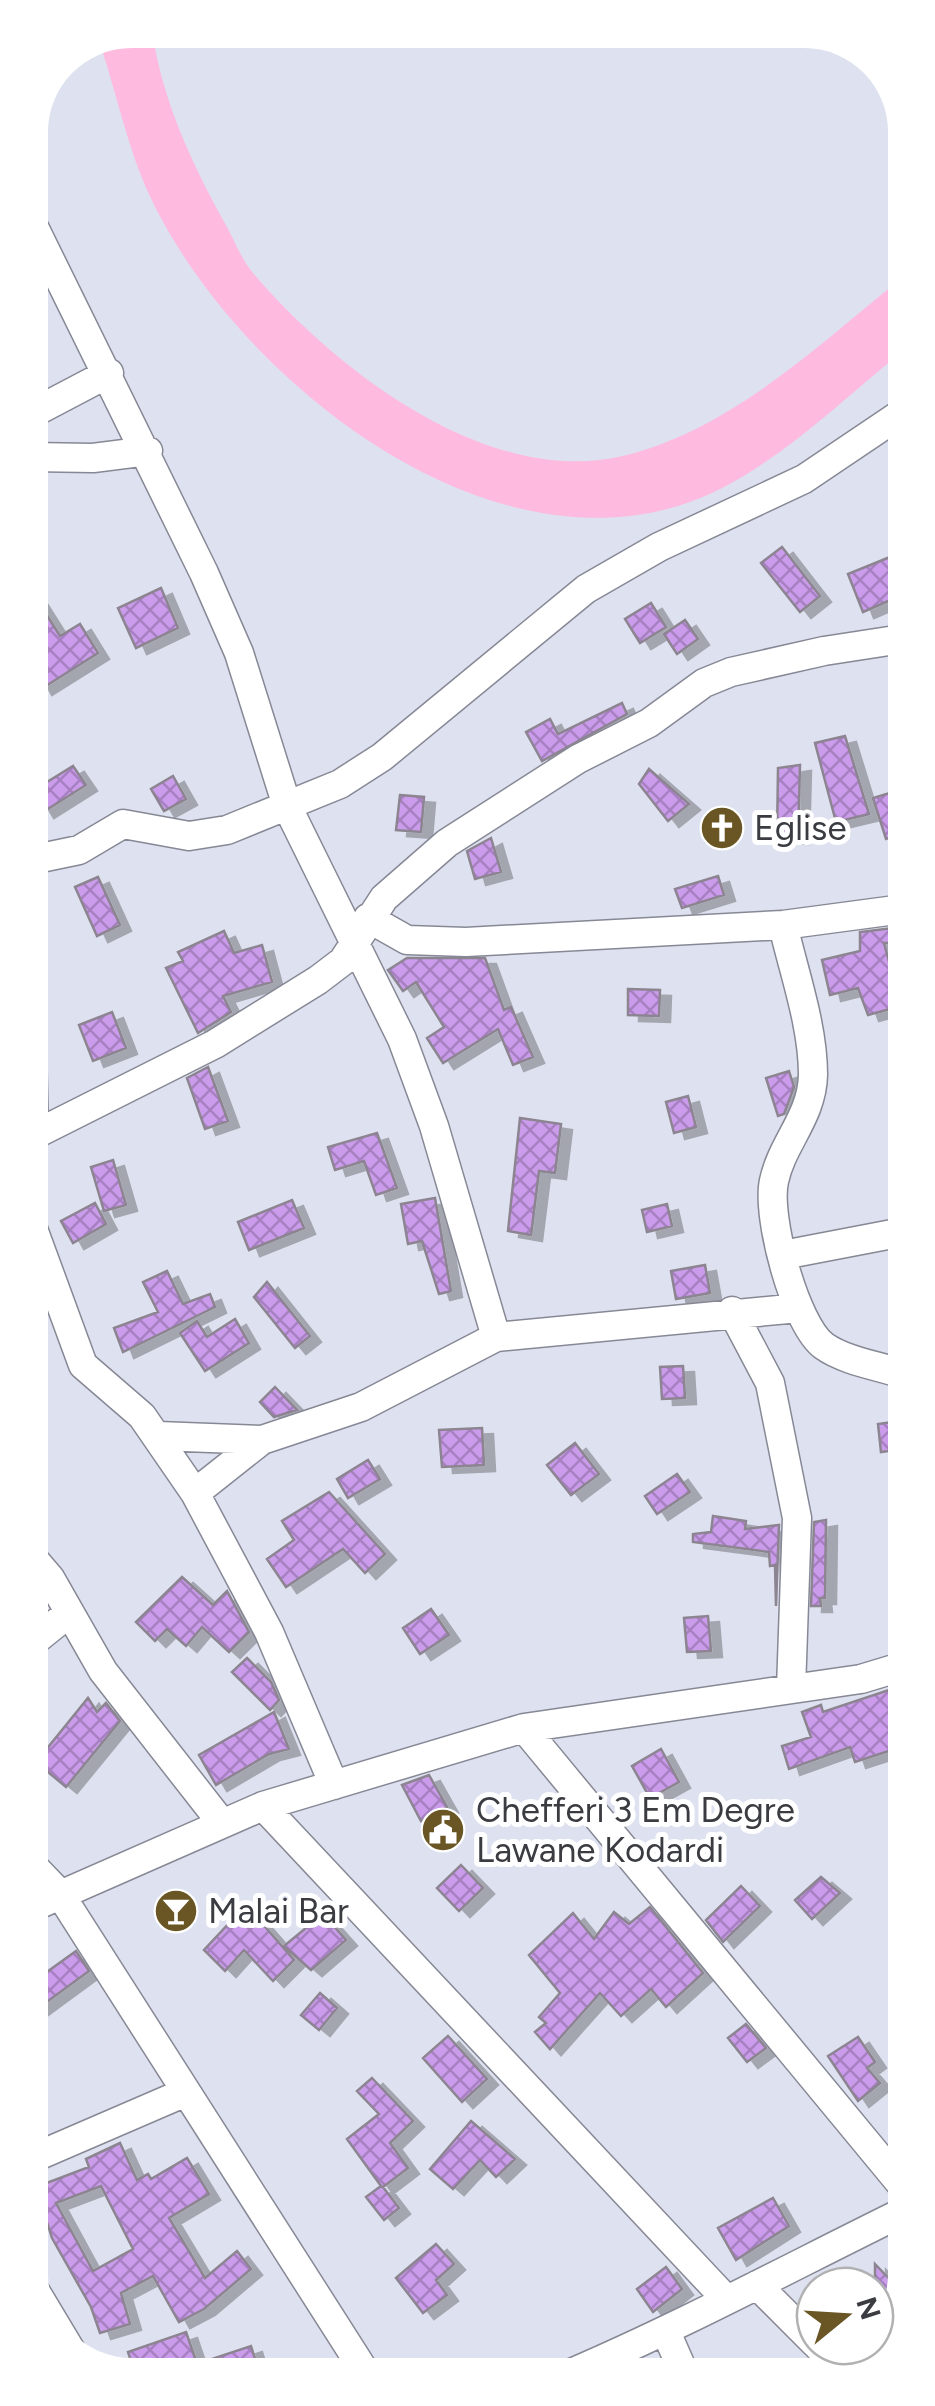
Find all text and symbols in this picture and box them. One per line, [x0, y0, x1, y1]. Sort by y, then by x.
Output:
church icon: Eglise [699, 805, 745, 851]
place label: Eglise [754, 807, 847, 849]
place label: Chefferi 3 Em Degre Lawane Kodardi [476, 1789, 795, 1871]
public building icon: Chefferi 3 Em Degre Lawane Kodardi [420, 1807, 466, 1853]
bar icon: Malai Bar [153, 1888, 199, 1934]
place label: Malai Bar [208, 1890, 349, 1932]
north arrow [795, 2266, 895, 2366]
text: N [849, 2293, 888, 2324]

